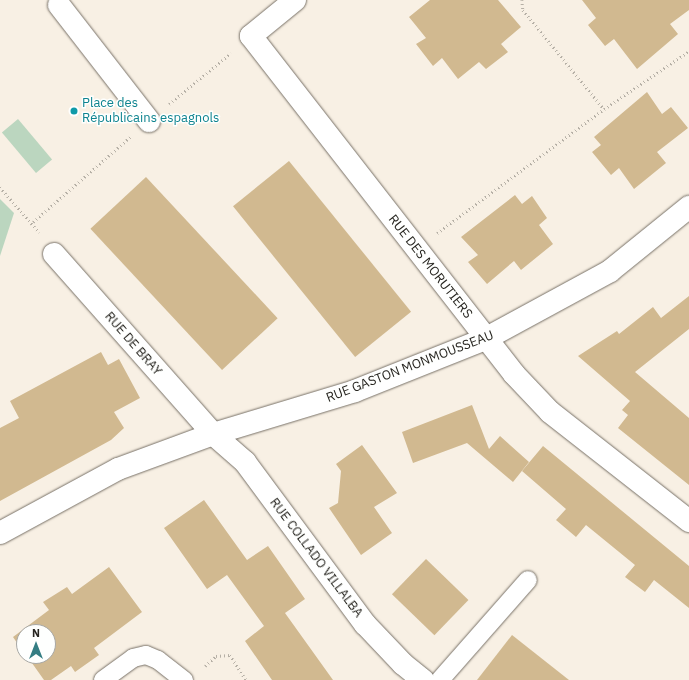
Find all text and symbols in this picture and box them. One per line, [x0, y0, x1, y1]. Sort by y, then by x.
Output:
place label: Place des Républicains espagnols [82, 96, 219, 127]
marker: Place des Républicains espagnols [69, 106, 79, 116]
street label: RUE DES MORUTIERS [385, 212, 475, 322]
street label: RUE DE BRAY [101, 309, 165, 379]
street label: RUE GASTON MONMOUSSEAU [324, 328, 496, 406]
street label: RUE COLLADO VILLALBA [266, 495, 366, 621]
north arrow [16, 624, 56, 664]
text: N [32, 626, 40, 640]

